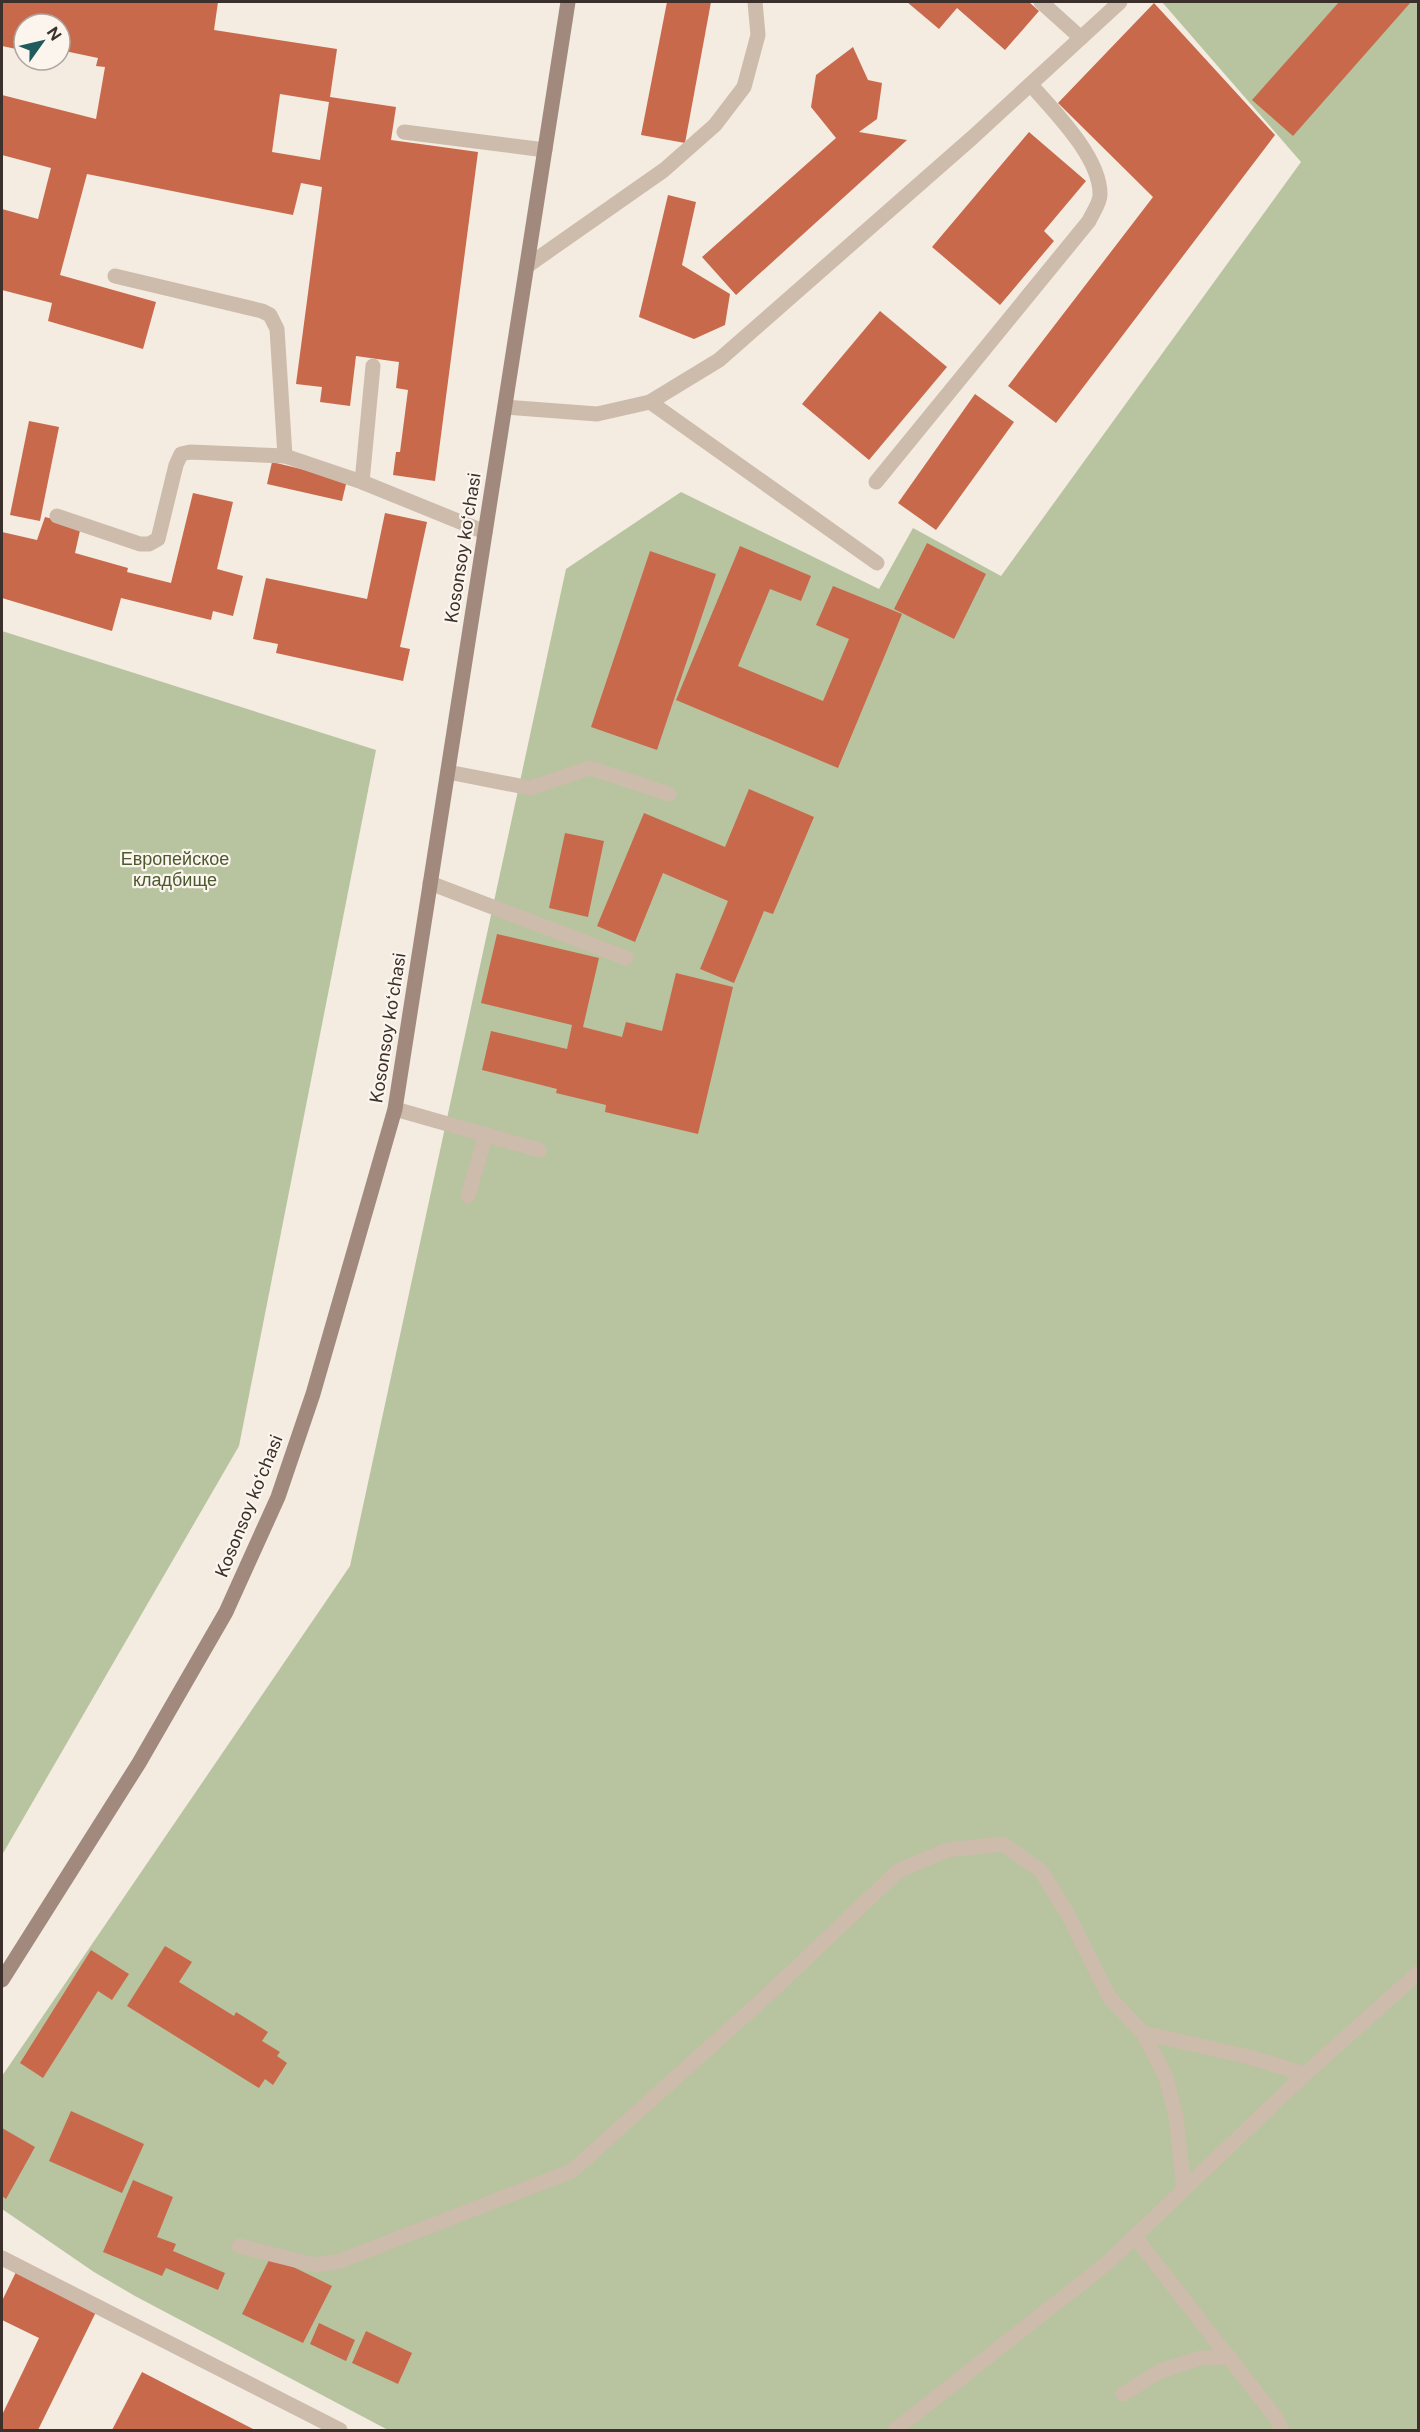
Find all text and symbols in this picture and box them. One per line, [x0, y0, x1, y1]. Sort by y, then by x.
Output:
north arrow [12, 12, 72, 72]
text: N [43, 23, 65, 44]
street label: Kosonsoy koʻchasi [440, 471, 485, 625]
park label: Европейское кладбище [121, 848, 229, 890]
street label: Kosonsoy koʻchasi [365, 951, 410, 1105]
street label: Kosonsoy koʻchasi [210, 1431, 287, 1580]

